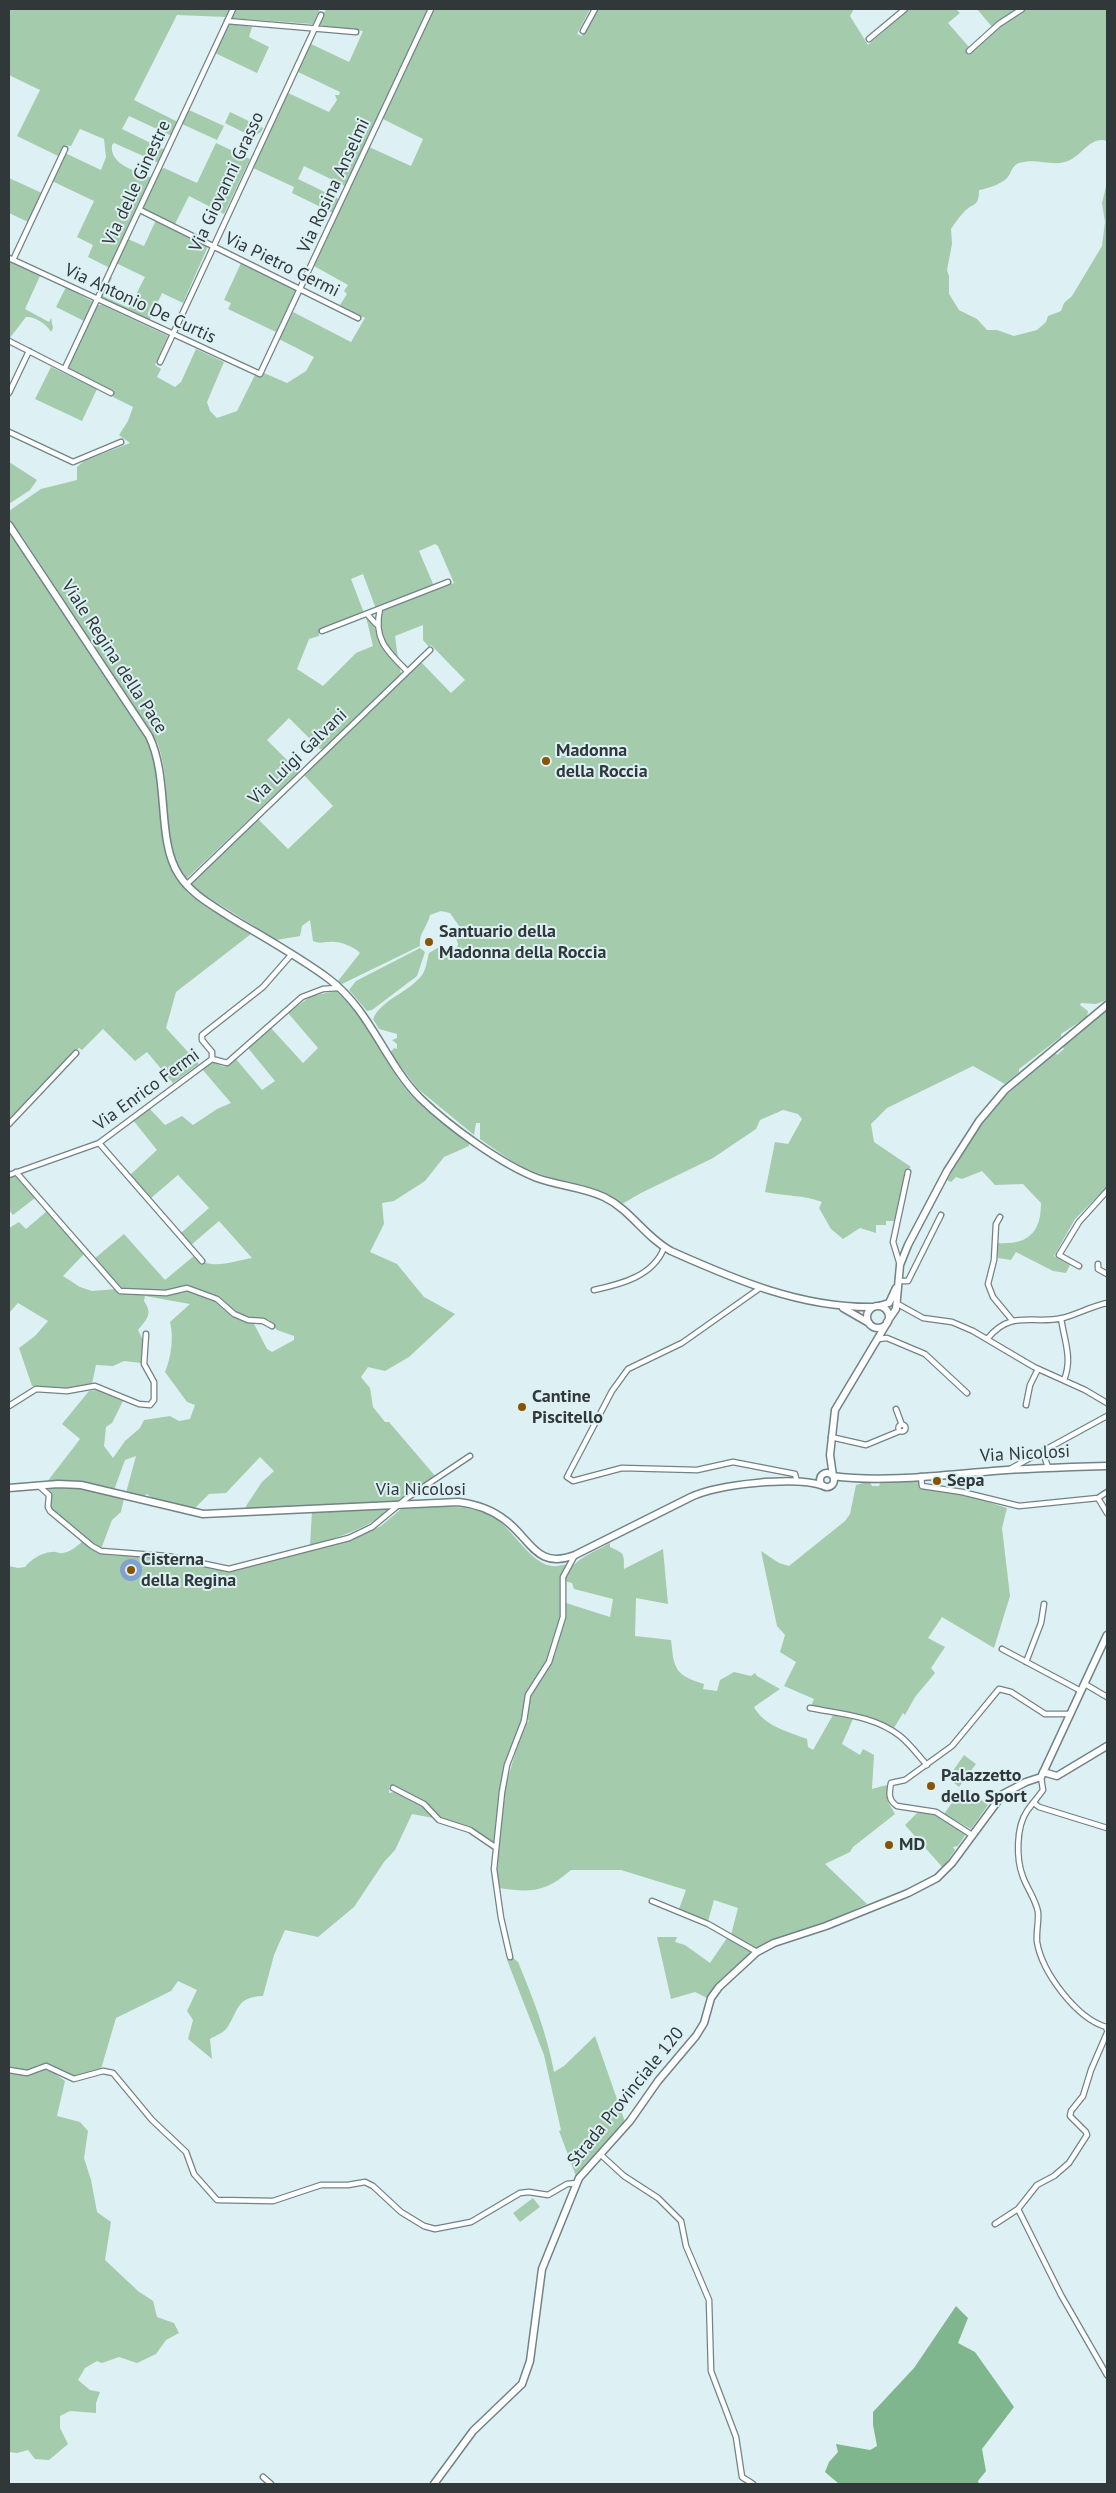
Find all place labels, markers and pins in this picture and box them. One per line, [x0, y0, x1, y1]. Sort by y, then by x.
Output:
place label: Madonna della Roccia [556, 740, 648, 782]
marker: Madonna della Roccia [540, 755, 552, 767]
place label: Santuario della Madonna della Roccia [439, 921, 606, 964]
marker: Santuario della Madonna della Roccia [423, 936, 435, 948]
place label: Cantine Piscitello [532, 1386, 603, 1428]
marker: Cantine Piscitello [516, 1401, 528, 1413]
place label: Sepa [947, 1470, 984, 1492]
marker: Sepa [931, 1475, 943, 1487]
place label: Cisterna della Regina [141, 1549, 236, 1592]
marker: Cisterna della Regina [125, 1564, 137, 1576]
place label: Palazzetto dello Sport [941, 1765, 1027, 1808]
marker: Palazzetto dello Sport [925, 1780, 937, 1792]
place label: MD [899, 1834, 925, 1856]
marker: MD [883, 1839, 895, 1851]

